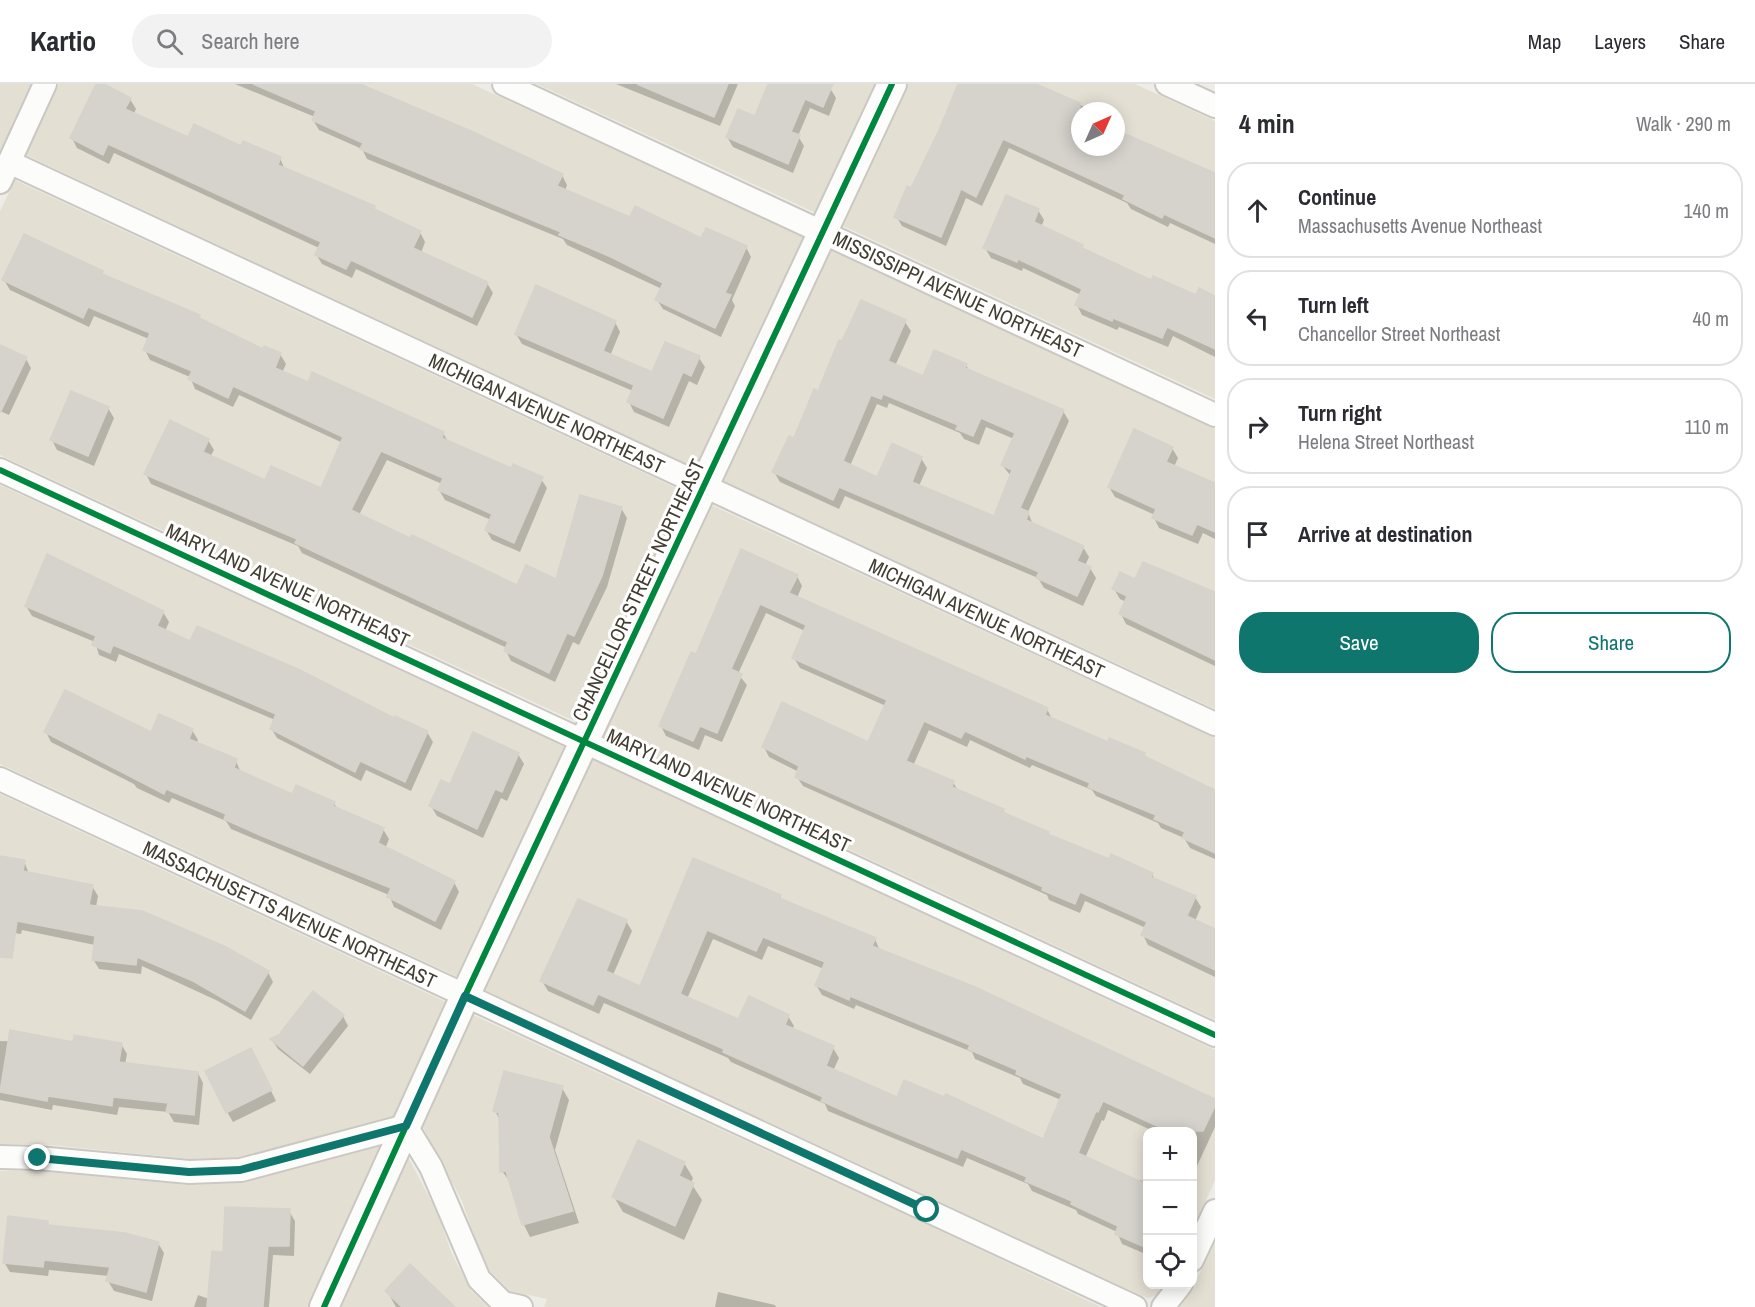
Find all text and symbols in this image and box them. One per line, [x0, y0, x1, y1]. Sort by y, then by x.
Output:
search box [132, 14, 552, 68]
text: Kartio [30, 22, 96, 60]
icon: search [153, 25, 186, 58]
text: Search here [201, 26, 300, 56]
text: Map [1528, 27, 1561, 56]
text: Layers [1594, 27, 1646, 56]
text: Share [1679, 27, 1725, 56]
north arrow [1071, 102, 1125, 156]
text: 4 min [1239, 106, 1295, 141]
text: Walk · 290 m [1636, 110, 1731, 137]
text: Continue [1298, 182, 1376, 212]
icon: ahead [1241, 194, 1274, 227]
text: 140 m [1683, 197, 1729, 224]
text: Massachusetts Avenue Northeast [1298, 212, 1542, 239]
street label: MISSISSIPPI AVENUE NORTHEAST [829, 224, 1087, 364]
text: Turn left [1298, 290, 1369, 320]
icon: left [1241, 302, 1274, 335]
text: 40 m [1693, 305, 1729, 332]
text: Chancellor Street Northeast [1298, 320, 1500, 347]
street label: MICHIGAN AVENUE NORTHEAST [425, 346, 669, 480]
text: Turn right [1298, 398, 1382, 428]
icon: right [1241, 410, 1274, 443]
text: 110 m [1685, 413, 1729, 440]
text: Helena Street Northeast [1298, 428, 1474, 455]
street label: CHANCELLOR STREET NORTHEAST [565, 454, 711, 726]
street label: MARYLAND AVENUE NORTHEAST [162, 517, 414, 653]
icon: arrive [1241, 518, 1274, 551]
text: Arrive at destination [1298, 519, 1472, 549]
street label: MICHIGAN AVENUE NORTHEAST [865, 551, 1109, 685]
button: Save [1239, 612, 1479, 673]
button: Share [1491, 612, 1731, 673]
street label: MARYLAND AVENUE NORTHEAST [603, 722, 855, 858]
street label: MASSACHUSETTS AVENUE NORTHEAST [139, 834, 441, 994]
map controls [1143, 1127, 1197, 1289]
button: + [1143, 1127, 1197, 1181]
route end [24, 1144, 50, 1170]
button: − [1143, 1181, 1197, 1235]
route start [913, 1196, 939, 1222]
button: locate [1143, 1235, 1197, 1289]

